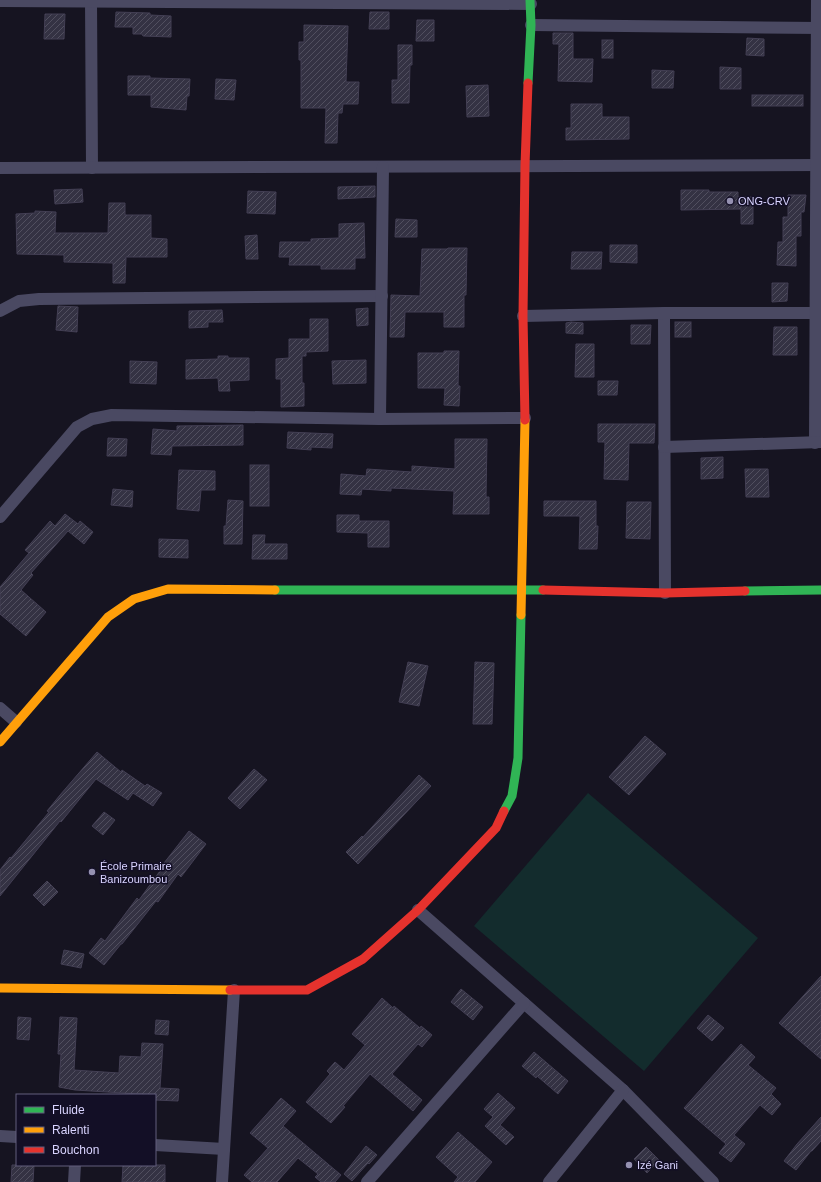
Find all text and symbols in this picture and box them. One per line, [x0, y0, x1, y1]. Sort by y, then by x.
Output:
place label: ONG-CRV [738, 195, 790, 207]
marker: ONG-CRV [725, 196, 735, 206]
place label: École Primaire Banizoumbou [100, 860, 172, 885]
marker: École Primaire Banizoumbou [87, 867, 97, 877]
legend [16, 1094, 156, 1166]
text: Fluide [52, 1103, 85, 1117]
text: Ralenti [52, 1123, 89, 1137]
text: Bouchon [52, 1143, 99, 1157]
place label: Izé Gani [637, 1159, 678, 1171]
marker: Izé Gani [624, 1160, 634, 1170]

